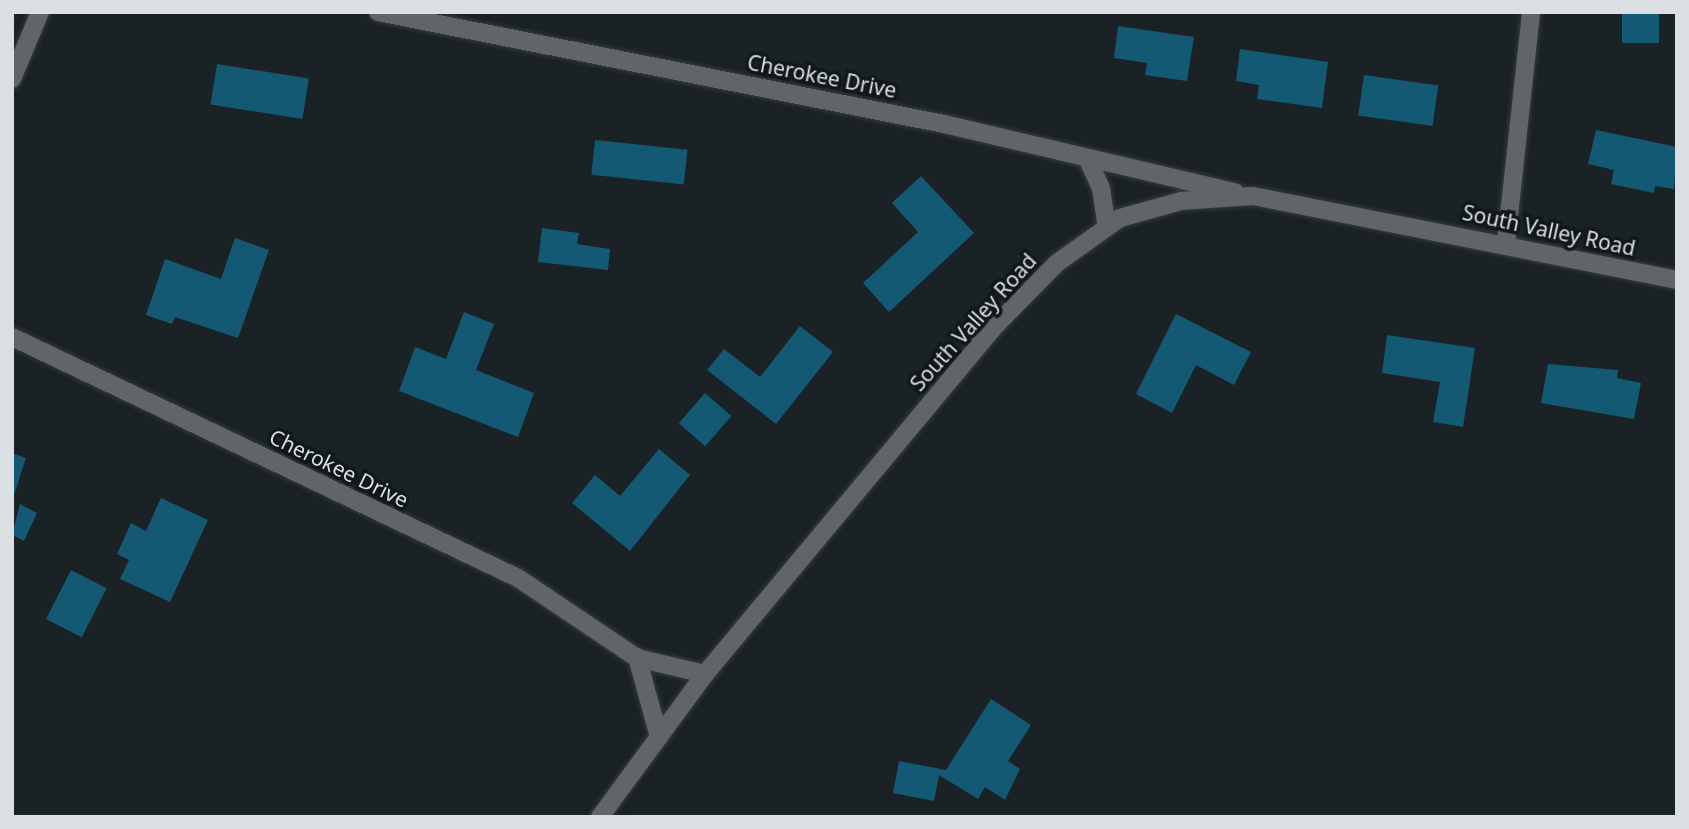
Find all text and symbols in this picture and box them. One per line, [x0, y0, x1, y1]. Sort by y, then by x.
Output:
street label: Cherokee Drive [745, 49, 899, 103]
street label: South Valley Road [1460, 199, 1638, 261]
street label: South Valley Road [905, 248, 1041, 396]
street label: Cherokee Drive [265, 424, 413, 512]

